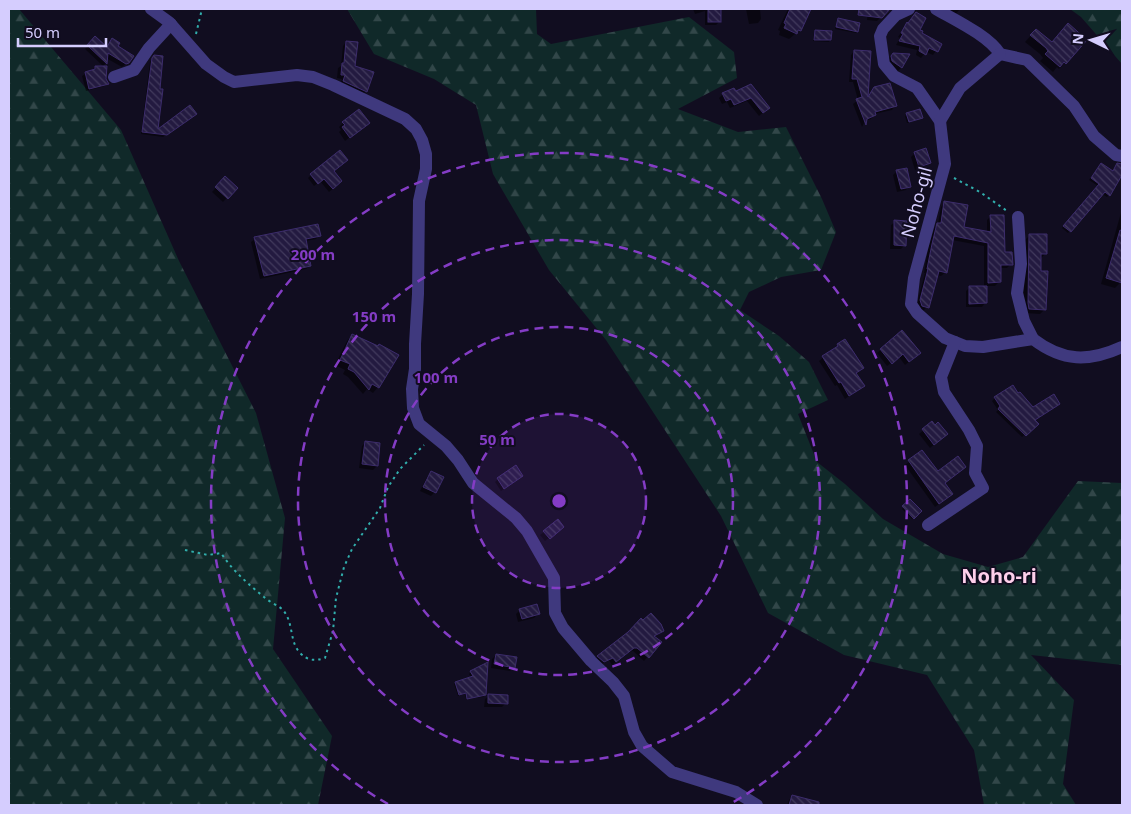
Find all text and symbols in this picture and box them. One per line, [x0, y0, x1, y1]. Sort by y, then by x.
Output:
scale bar [18, 15, 105, 47]
north arrow [1066, 15, 1116, 65]
text: 50 m [25, 22, 60, 42]
text: N [1068, 32, 1088, 45]
street label: Noho-gil [895, 164, 937, 240]
text: 200 m [291, 244, 335, 264]
text: 150 m [352, 306, 396, 326]
text: 100 m [414, 367, 458, 387]
text: 50 m [479, 429, 515, 449]
centre of rings [550, 492, 568, 510]
district label: Noho-ri [961, 562, 1037, 589]

